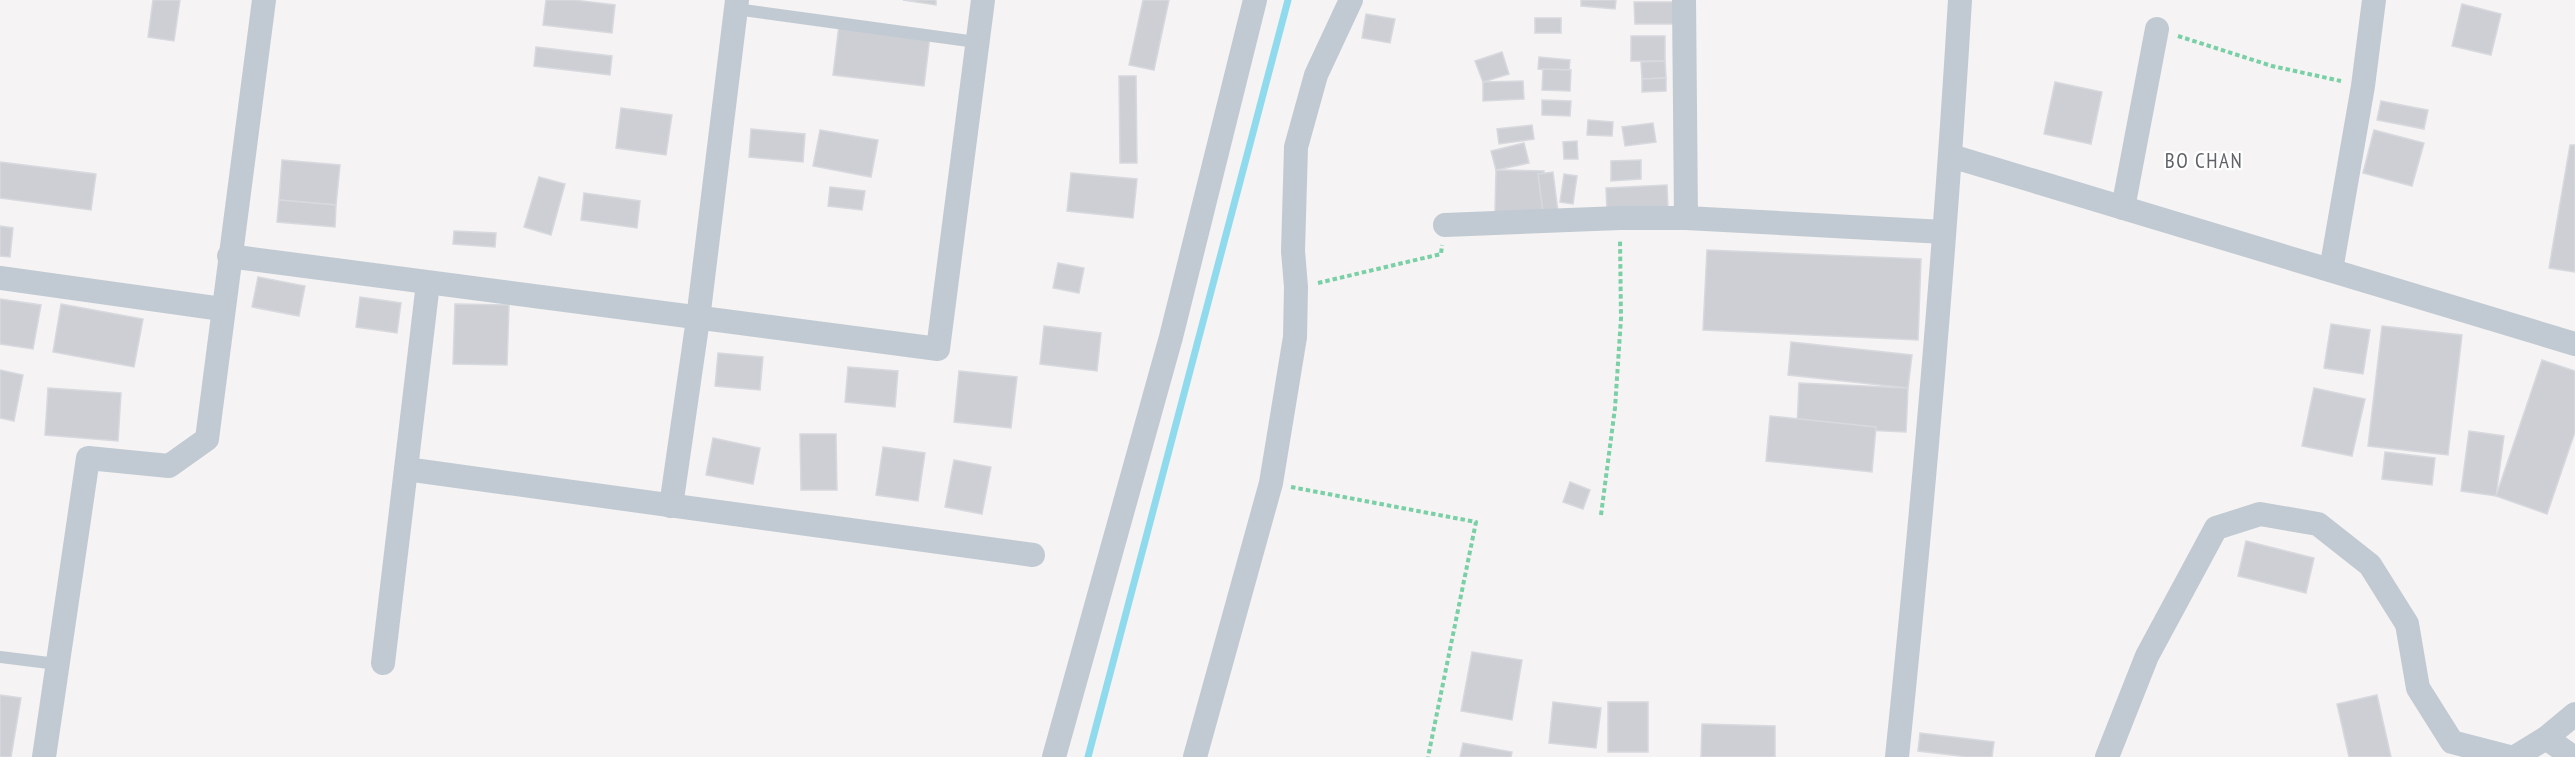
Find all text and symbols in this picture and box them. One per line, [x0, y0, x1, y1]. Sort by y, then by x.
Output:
district label: BO CHAN [2165, 147, 2243, 174]

